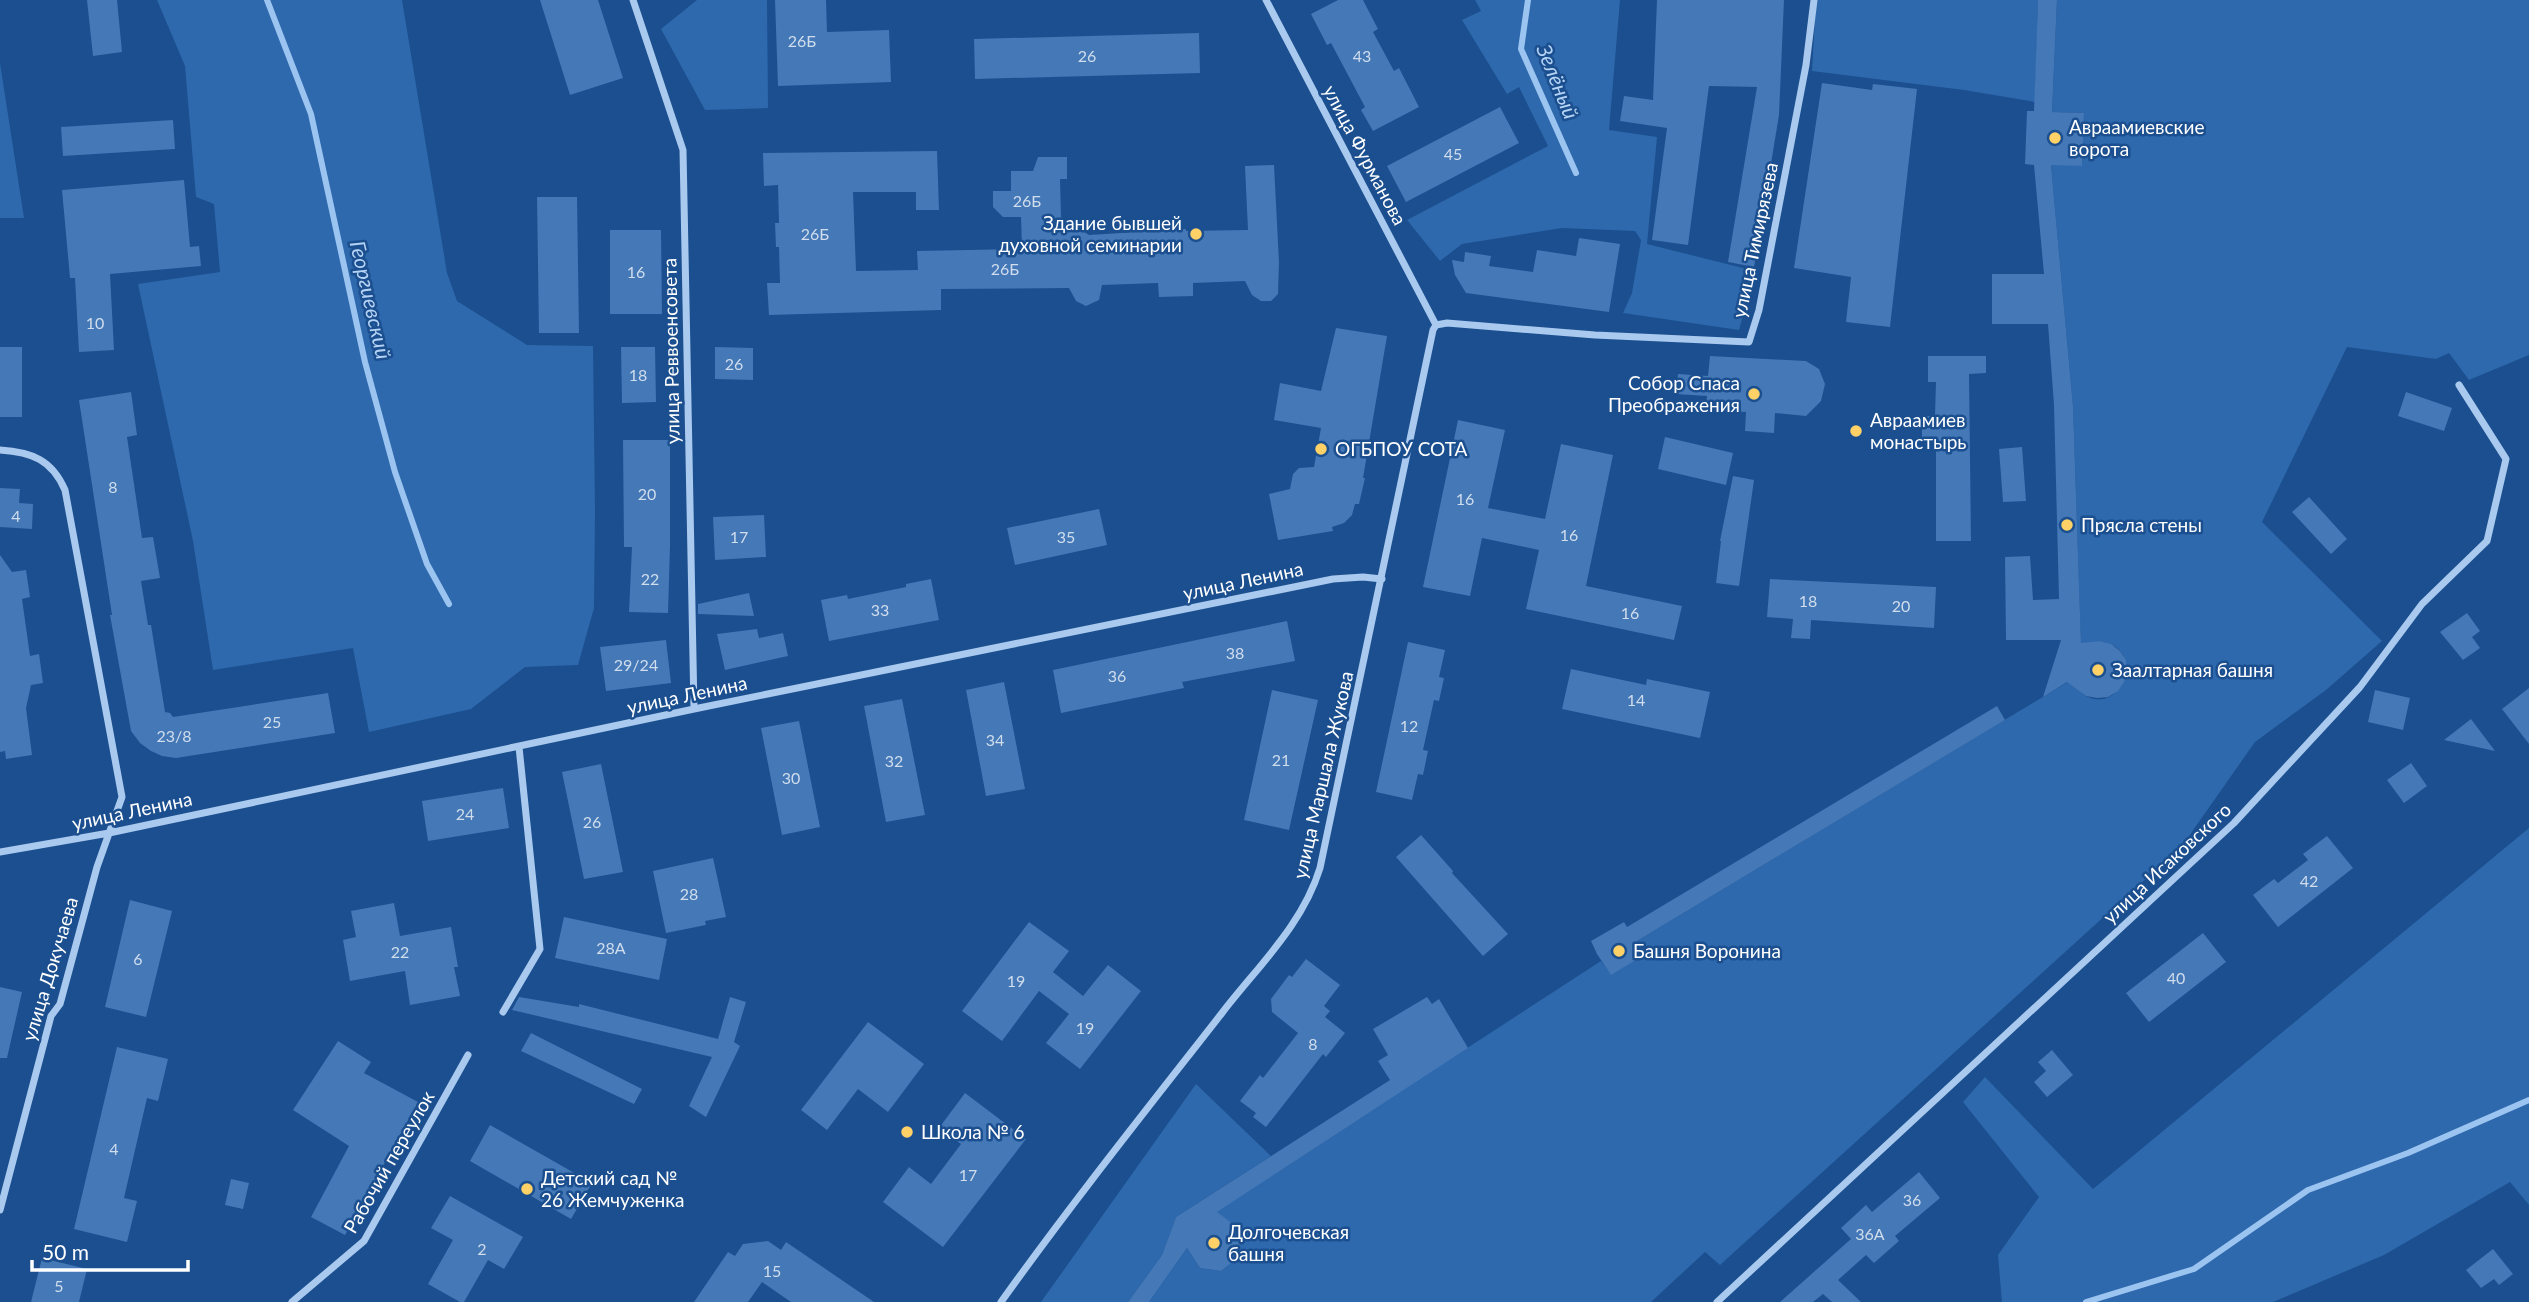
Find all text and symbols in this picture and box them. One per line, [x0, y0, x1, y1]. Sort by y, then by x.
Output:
house number: 26Б [788, 31, 816, 50]
water label: Зелёный [1532, 40, 1585, 122]
house number: 26 [1078, 46, 1096, 65]
house number: 43 [1353, 46, 1371, 65]
street label: улица Фурманова [1319, 81, 1412, 229]
place label: Авраамиевские ворота [2069, 115, 2204, 160]
marker: Авраамиевские ворота [2047, 130, 2063, 146]
house number: 45 [1444, 144, 1462, 163]
street label: улица Тимирязева [1727, 160, 1782, 320]
house number: 26Б [1013, 191, 1041, 210]
place label: Здание бывшей духовной семинарии [998, 211, 1182, 256]
house number: 26Б [801, 224, 829, 243]
marker: Здание бывшей духовной семинарии [1188, 226, 1204, 242]
water label: Георгиевский [346, 238, 397, 361]
street label: улица Реввоенсовета [657, 258, 684, 444]
house number: 26Б [991, 259, 1019, 278]
house number: 16 [627, 262, 645, 281]
house number: 10 [86, 313, 104, 332]
house number: 26 [725, 354, 743, 373]
house number: 18 [629, 365, 647, 384]
place label: Собор Спаса Преображения [1608, 371, 1740, 416]
marker: Собор Спаса Преображения [1746, 386, 1762, 402]
place label: Авраамиев монастырь [1870, 408, 1966, 453]
marker: Авраамиев монастырь [1848, 423, 1864, 439]
place label: ОГБПОУ СОТА [1335, 437, 1468, 460]
marker: ОГБПОУ СОТА [1313, 441, 1329, 457]
house number: 8 [108, 477, 118, 496]
house number: 20 [638, 484, 656, 503]
house number: 16 [1456, 489, 1474, 508]
house number: 4 [11, 506, 21, 525]
place label: Прясла стены [2081, 513, 2202, 536]
marker: Прясла стены [2059, 517, 2075, 533]
house number: 16 [1560, 525, 1578, 544]
house number: 17 [730, 527, 748, 546]
house number: 35 [1057, 527, 1075, 546]
street label: улица Ленина [1181, 557, 1305, 604]
house number: 22 [641, 569, 659, 588]
house number: 18 [1799, 591, 1817, 610]
house number: 20 [1892, 596, 1910, 615]
house number: 33 [871, 600, 889, 619]
house number: 16 [1621, 603, 1639, 622]
house number: 38 [1226, 643, 1244, 662]
house number: 29/24 [614, 655, 658, 674]
place label: Заалтарная башня [2112, 658, 2273, 681]
marker: Заалтарная башня [2090, 662, 2106, 678]
house number: 36 [1108, 666, 1126, 685]
street label: улица Маршала Жукова [1287, 669, 1358, 881]
street label: улица Ленина [625, 671, 749, 718]
house number: 14 [1627, 690, 1645, 709]
house number: 25 [263, 712, 281, 731]
house number: 12 [1400, 716, 1418, 735]
house number: 23/8 [156, 726, 192, 745]
house number: 34 [986, 730, 1004, 749]
house number: 21 [1272, 750, 1290, 769]
house number: 32 [885, 751, 903, 770]
house number: 30 [782, 768, 800, 787]
street label: улица Ленина [70, 787, 194, 834]
street label: улица Исаковского [2098, 797, 2235, 928]
house number: 24 [456, 804, 474, 823]
house number: 26 [583, 812, 601, 831]
house number: 42 [2300, 871, 2318, 890]
house number: 28 [680, 884, 698, 903]
street label: улица Докучаева [17, 894, 82, 1044]
house number: 28А [596, 938, 626, 957]
place label: Башня Воронина [1633, 939, 1781, 962]
house number: 22 [391, 942, 409, 961]
marker: Башня Воронина [1611, 943, 1627, 959]
house number: 6 [133, 949, 143, 968]
house number: 40 [2167, 968, 2185, 987]
house number: 19 [1007, 971, 1025, 990]
house number: 19 [1076, 1018, 1094, 1037]
house number: 8 [1308, 1034, 1318, 1053]
street label: Рабочий переулок [338, 1086, 439, 1237]
place label: Школа № 6 [921, 1120, 1025, 1143]
marker: Школа № 6 [899, 1124, 915, 1140]
house number: 4 [109, 1139, 119, 1158]
house number: 17 [959, 1165, 977, 1184]
place label: Детский сад № 26 Жемчуженка [541, 1166, 685, 1211]
marker: Детский сад № 26 Жемчуженка [519, 1181, 535, 1197]
house number: 36 [1903, 1190, 1921, 1209]
place label: Долгочевская башня [1228, 1220, 1349, 1265]
house number: 36А [1855, 1224, 1885, 1243]
scale bar [32, 1228, 187, 1272]
marker: Долгочевская башня [1206, 1235, 1222, 1251]
text: 50 m [42, 1239, 89, 1264]
house number: 2 [477, 1239, 487, 1258]
house number: 15 [763, 1261, 781, 1280]
house number: 5 [54, 1276, 64, 1295]

